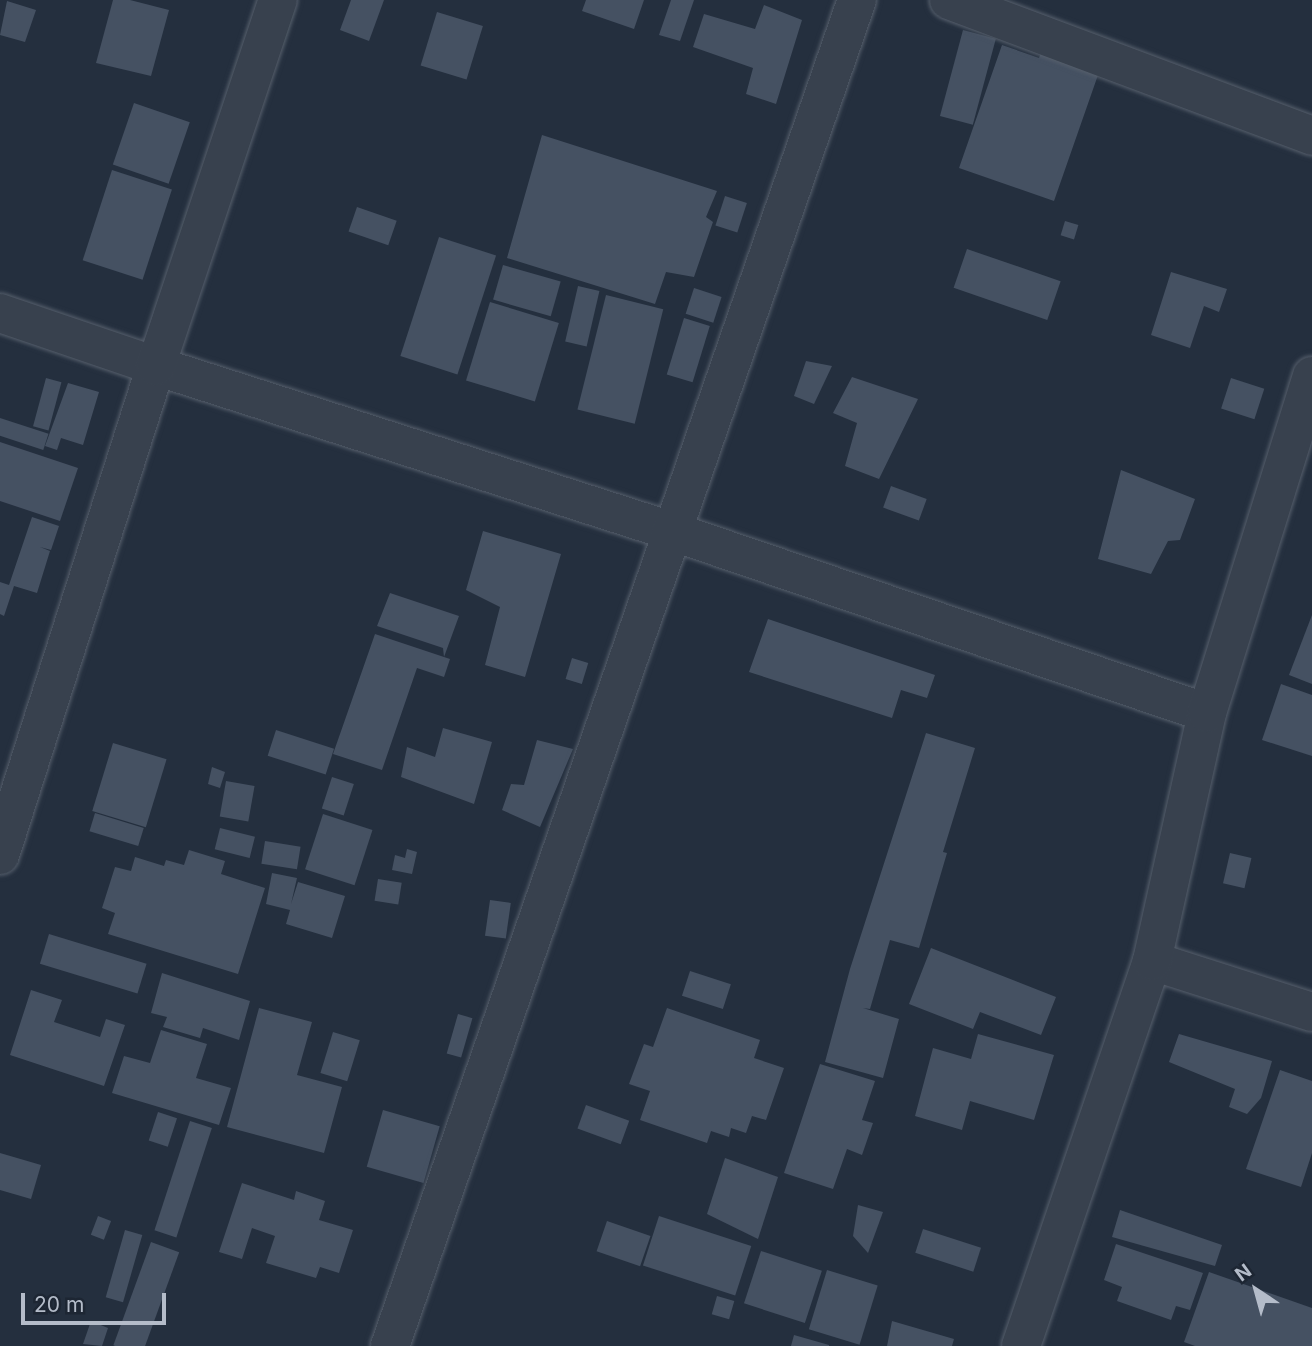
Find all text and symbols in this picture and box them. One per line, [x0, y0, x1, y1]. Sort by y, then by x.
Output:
north arrow [1221, 1255, 1291, 1325]
text: N [1231, 1259, 1256, 1286]
scale bar [24, 1280, 170, 1324]
text: 20 m [34, 1292, 84, 1317]

